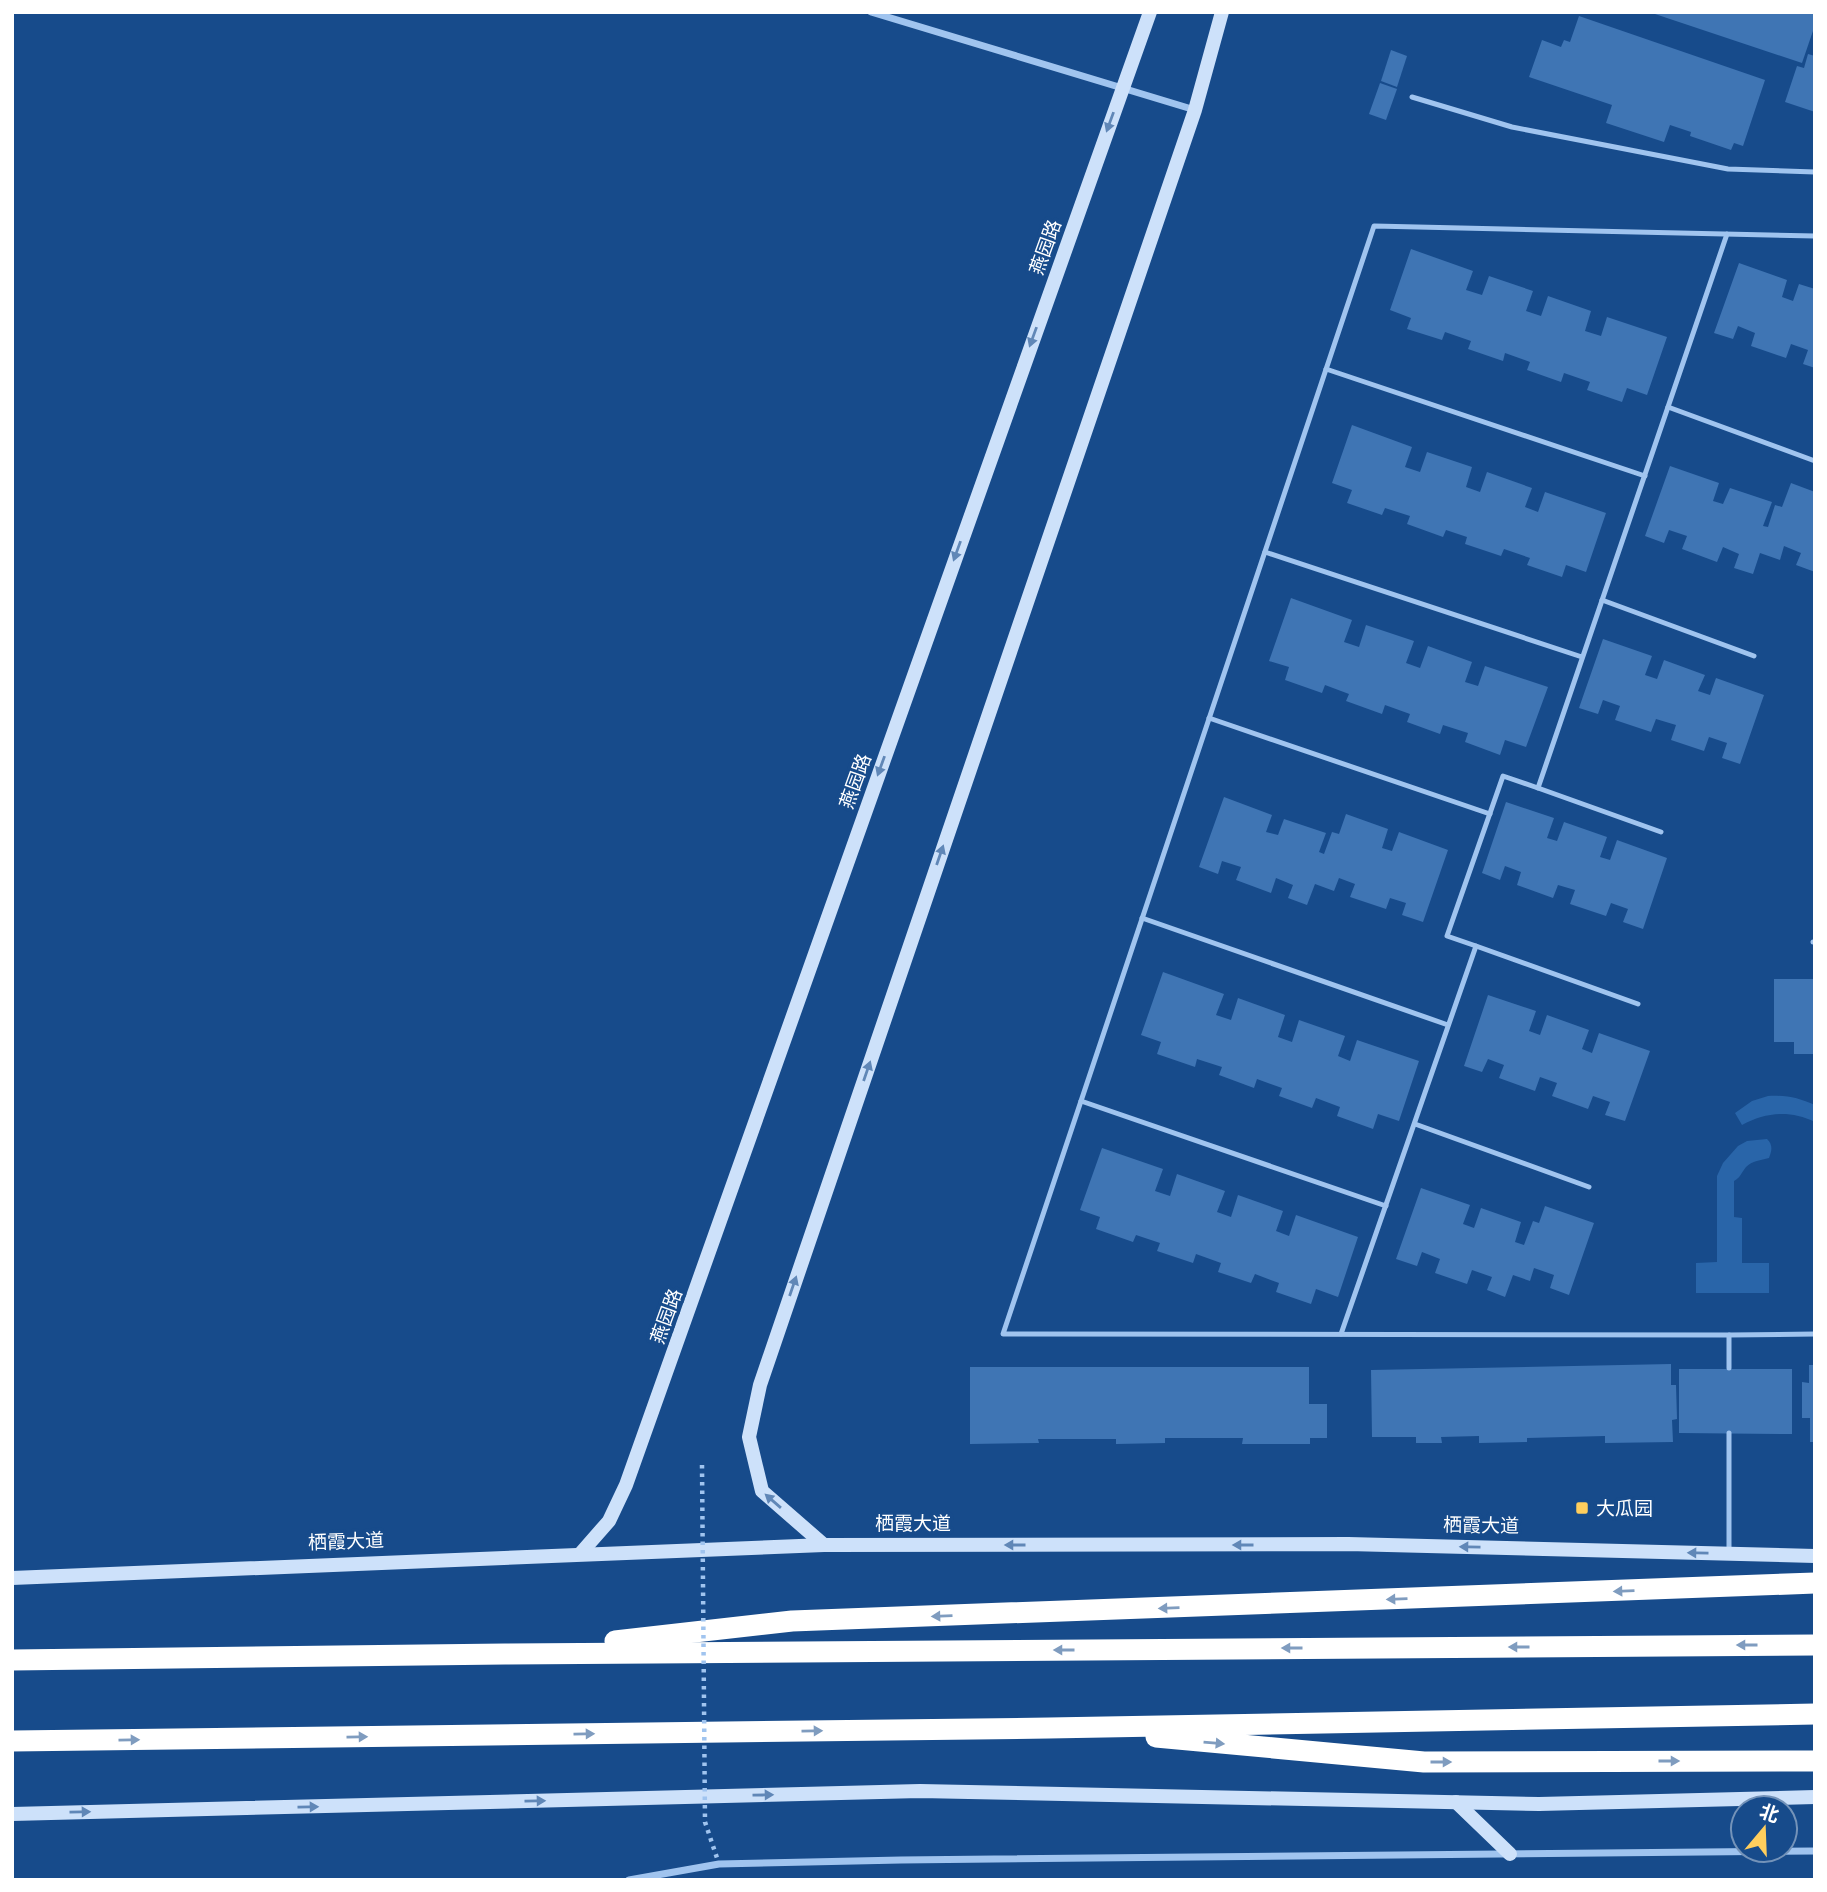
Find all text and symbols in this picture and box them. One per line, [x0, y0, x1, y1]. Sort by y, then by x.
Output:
one-way arrow [1104, 112, 1115, 133]
street label: 燕园路 [1023, 216, 1068, 279]
one-way arrow [1027, 326, 1038, 347]
one-way arrow [951, 541, 962, 562]
street label: 燕园路 [833, 750, 878, 813]
one-way arrow [875, 755, 886, 776]
one-way arrow [935, 845, 946, 866]
one-way arrow [862, 1060, 873, 1081]
one-way arrow [788, 1276, 799, 1297]
street label: 燕园路 [644, 1285, 689, 1348]
one-way arrow [765, 1493, 782, 1509]
place label: 大瓜园 [1596, 1495, 1653, 1522]
marker: 大瓜园 [1574, 1500, 1590, 1516]
street label: 栖霞大道 [875, 1510, 951, 1537]
street label: 栖霞大道 [1443, 1511, 1519, 1540]
street label: 栖霞大道 [308, 1527, 384, 1556]
one-way arrow [1004, 1539, 1026, 1551]
one-way arrow [1231, 1539, 1253, 1551]
one-way arrow [1459, 1542, 1481, 1553]
one-way arrow [1686, 1548, 1708, 1559]
one-way arrow [1613, 1586, 1635, 1597]
one-way arrow [1386, 1594, 1408, 1605]
one-way arrow [1158, 1602, 1180, 1613]
one-way arrow [931, 1610, 953, 1621]
one-way arrow [1735, 1639, 1757, 1651]
one-way arrow [1508, 1641, 1530, 1653]
one-way arrow [1280, 1642, 1302, 1654]
one-way arrow [1053, 1644, 1075, 1656]
one-way arrow [801, 1725, 823, 1737]
one-way arrow [574, 1728, 596, 1740]
one-way arrow [346, 1731, 368, 1743]
one-way arrow [119, 1734, 141, 1746]
one-way arrow [1204, 1738, 1226, 1749]
one-way arrow [1658, 1755, 1680, 1767]
one-way arrow [1430, 1756, 1452, 1767]
one-way arrow [752, 1789, 774, 1801]
north arrow [1729, 1794, 1799, 1864]
one-way arrow [525, 1795, 547, 1806]
text: 北 [1756, 1798, 1783, 1829]
one-way arrow [297, 1801, 319, 1812]
one-way arrow [70, 1807, 92, 1818]

